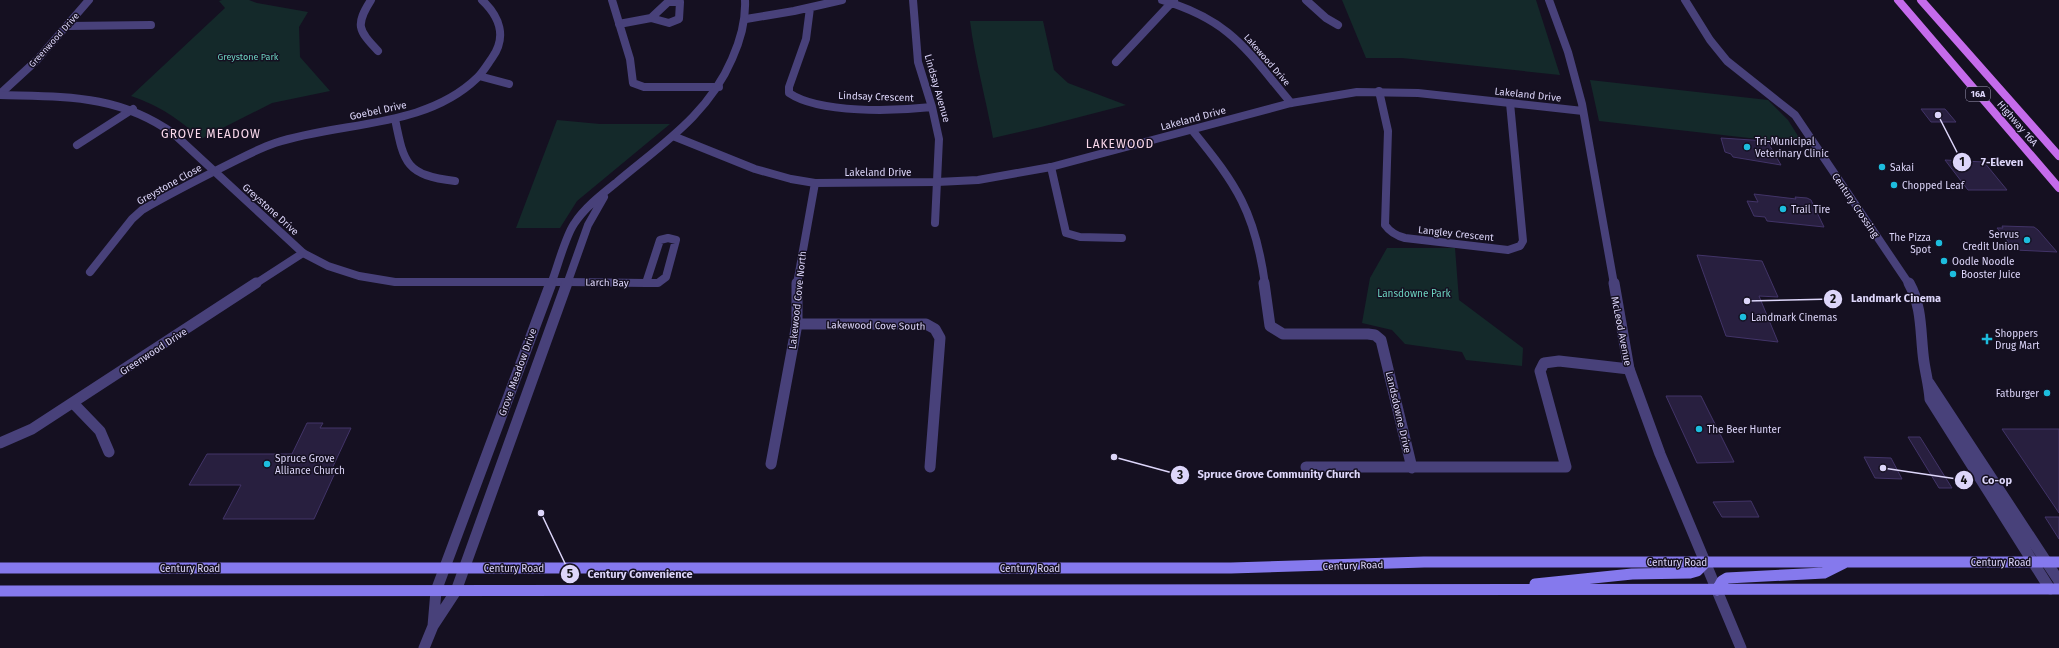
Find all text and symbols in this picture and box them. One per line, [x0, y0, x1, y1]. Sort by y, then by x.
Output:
street label: Greenwood Drive [27, 11, 81, 69]
street label: Lakewood Drive [1242, 32, 1292, 88]
park label: Greystone Park [218, 52, 279, 62]
street label: Lindsay Avenue [922, 53, 952, 124]
street label: Lakeland Drive [1494, 86, 1562, 104]
road number: 16A [1966, 87, 1990, 101]
street label: Lindsay Crescent [838, 90, 914, 104]
street label: Goebel Drive [349, 99, 408, 123]
street label: Highway 16A [1994, 99, 2040, 149]
street label: Lakeland Drive [1159, 104, 1227, 133]
district label: GROVE MEADOW [161, 127, 261, 141]
place label: Tri-Municipal Veterinary Clinic [1755, 136, 1829, 160]
district label: LAKEWOOD [1086, 137, 1154, 151]
marker: Tri-Municipal Veterinary Clinic [1742, 142, 1752, 152]
callout: 7-Eleven [1952, 151, 2031, 174]
text: 1 [1959, 155, 1965, 169]
text: 7-Eleven [1981, 156, 2023, 169]
street label: Greystone Close [135, 162, 204, 208]
marker: Sakai [1877, 162, 1887, 172]
place label: Sakai [1890, 162, 1914, 174]
street label: Lakeland Drive [844, 167, 912, 179]
street label: Century Crossing [1829, 171, 1882, 241]
marker: Chopped Leaf [1889, 180, 1899, 190]
place label: Chopped Leaf [1902, 180, 1965, 192]
street label: Greystone Drive [240, 181, 301, 238]
marker: Trail Tire [1778, 204, 1788, 214]
place label: Trail Tire [1791, 204, 1830, 216]
street label: Langley Crescent [1418, 224, 1495, 244]
place label: Servus Credit Union [1962, 229, 2019, 253]
place label: The Pizza Spot [1889, 232, 1931, 256]
marker: Servus Credit Union [2022, 235, 2032, 245]
marker: The Pizza Spot [1934, 238, 1944, 248]
street label: Lakewood Cove North [787, 251, 809, 350]
marker: Oodle Noodle [1939, 256, 1949, 266]
place label: Oodle Noodle [1952, 256, 2015, 268]
marker: Booster Juice [1948, 269, 1958, 279]
place label: Booster Juice [1961, 269, 2021, 281]
street label: Larch Bay [585, 277, 629, 289]
callout: Landmark Cinema [1823, 287, 1949, 310]
park label: Lansdowne Park [1377, 288, 1452, 300]
text: 2 [1830, 292, 1836, 306]
text: Landmark Cinema [1851, 292, 1941, 305]
street label: McLeod Avenue [1608, 295, 1634, 367]
marker: Landmark Cinemas [1738, 312, 1748, 322]
place label: Landmark Cinemas [1751, 312, 1837, 324]
street label: Lakewood Cove South [826, 319, 926, 333]
street label: Greenwood Drive [118, 326, 189, 378]
street label: Grove Meadow Drive [497, 327, 539, 418]
place label: Shoppers Drug Mart [1995, 328, 2040, 352]
marker: Shoppers Drug Mart [1982, 334, 1992, 344]
street label: Landsdowne Drive [1383, 370, 1413, 454]
place label: Fatburger [1996, 388, 2039, 400]
marker: Fatburger [2042, 388, 2052, 398]
marker: The Beer Hunter [1694, 424, 1704, 434]
place label: The Beer Hunter [1707, 424, 1781, 436]
place label: Spruce Grove Alliance Church [275, 453, 345, 477]
marker: Spruce Grove Alliance Church [262, 459, 272, 469]
callout: Spruce Grove Community Church [1170, 463, 1369, 486]
text: 3 [1176, 468, 1183, 482]
text: Spruce Grove Community Church [1198, 468, 1360, 481]
callout: Co-op [1954, 468, 2020, 491]
text: 4 [1961, 473, 1968, 487]
text: Co-op [1982, 474, 2012, 487]
street label: Century Road [1647, 557, 1707, 569]
street label: Century Road [1971, 557, 2031, 569]
street label: Century Road [1323, 559, 1384, 573]
callout: Century Convenience [560, 562, 701, 585]
street label: Century Road [160, 563, 220, 575]
street label: Century Road [484, 563, 544, 575]
street label: Century Road [1000, 563, 1060, 575]
text: 5 [567, 567, 574, 581]
text: Century Convenience [587, 568, 693, 581]

